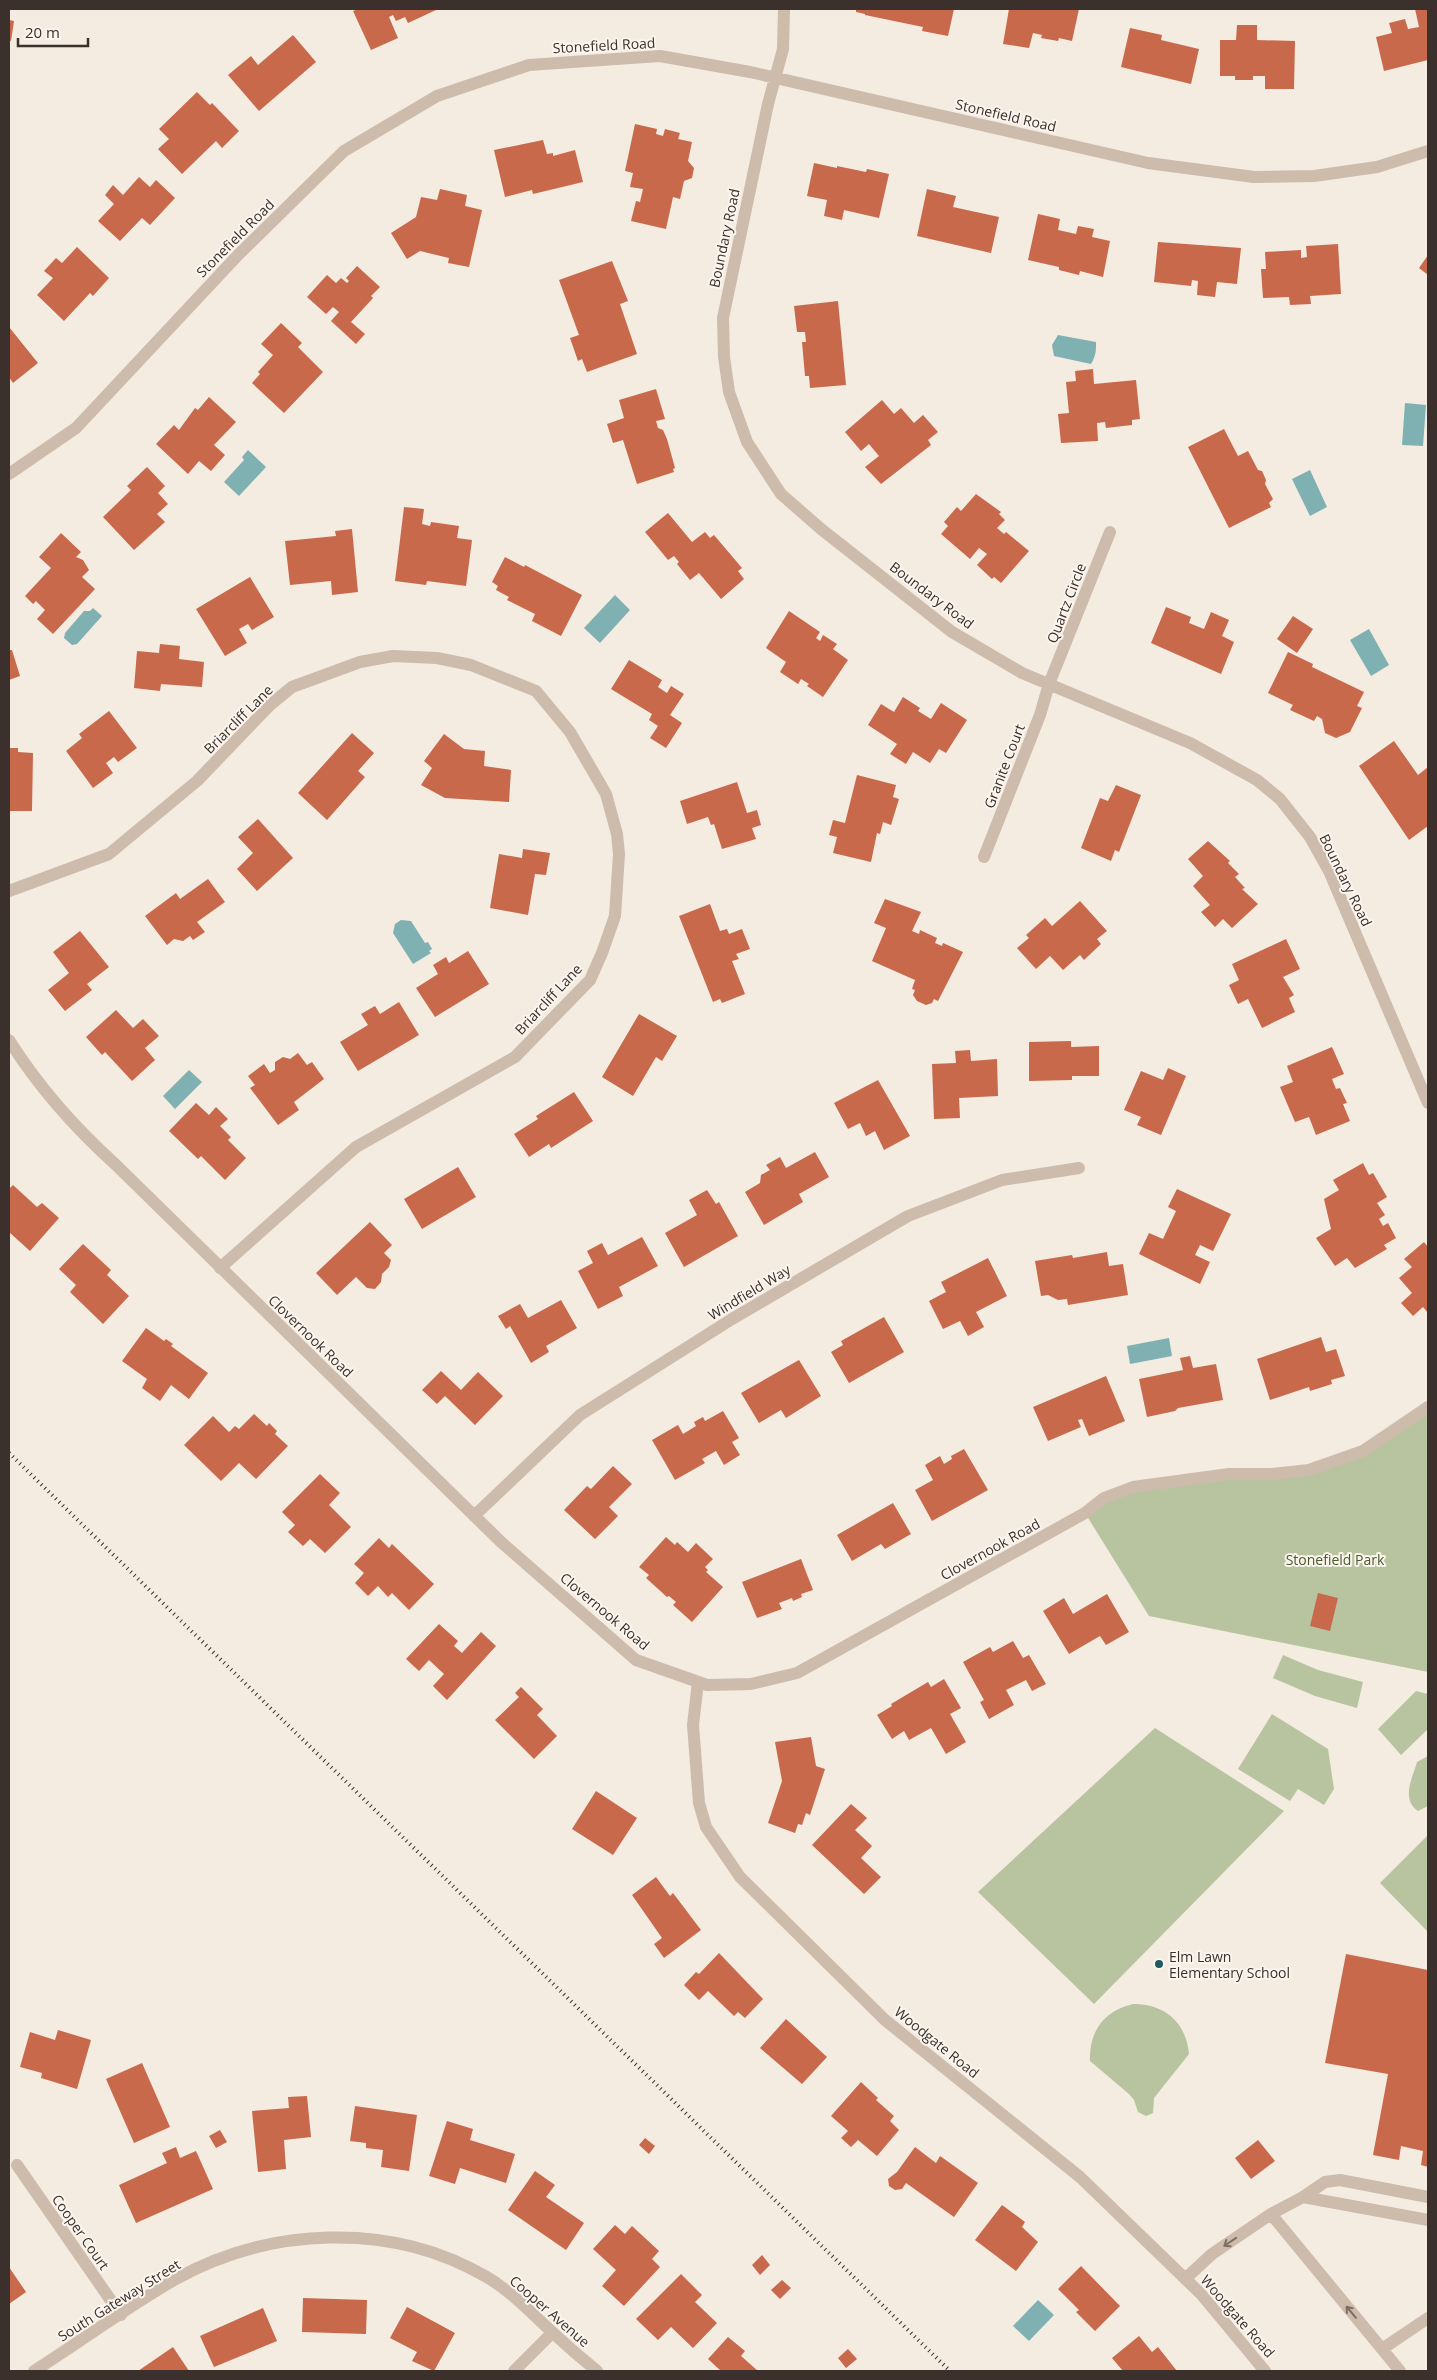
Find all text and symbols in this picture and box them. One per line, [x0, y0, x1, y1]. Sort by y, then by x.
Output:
scale bar [18, 15, 88, 47]
text: 20 m [25, 22, 60, 42]
street label: Stonefield Road [552, 33, 656, 57]
street label: Stonefield Road [954, 94, 1058, 136]
street label: Boundary Road [704, 187, 744, 289]
street label: Stonefield Road [192, 195, 278, 281]
street label: Boundary Road [886, 557, 978, 633]
street label: Quartz Circle [1042, 560, 1090, 646]
street label: Briarcliff Lane [199, 680, 277, 758]
street label: Granite Court [979, 721, 1029, 811]
street label: Boundary Road [1315, 831, 1377, 929]
street label: Briarcliff Lane [510, 959, 586, 1038]
street label: Windfield Way [704, 1259, 795, 1324]
street label: Clovernook Road [264, 1291, 358, 1381]
street label: Clovernook Road [937, 1514, 1043, 1584]
park label: Stonefield Park [1286, 1550, 1385, 1569]
street label: Clovernook Road [556, 1568, 654, 1654]
place label: Elm Lawn Elementary School [1169, 1947, 1290, 1982]
marker: Elm Lawn Elementary School [1153, 1958, 1165, 1970]
street label: Woodgate Road [891, 2002, 983, 2082]
street label: Cooper Court [48, 2191, 114, 2273]
one-way arrow [1224, 2237, 1238, 2247]
street label: South Gateway Street [54, 2255, 184, 2345]
street label: Cooper Avenue [506, 2271, 594, 2351]
street label: Woodgate Road [1197, 2271, 1279, 2361]
one-way arrow [1346, 2306, 1357, 2319]

